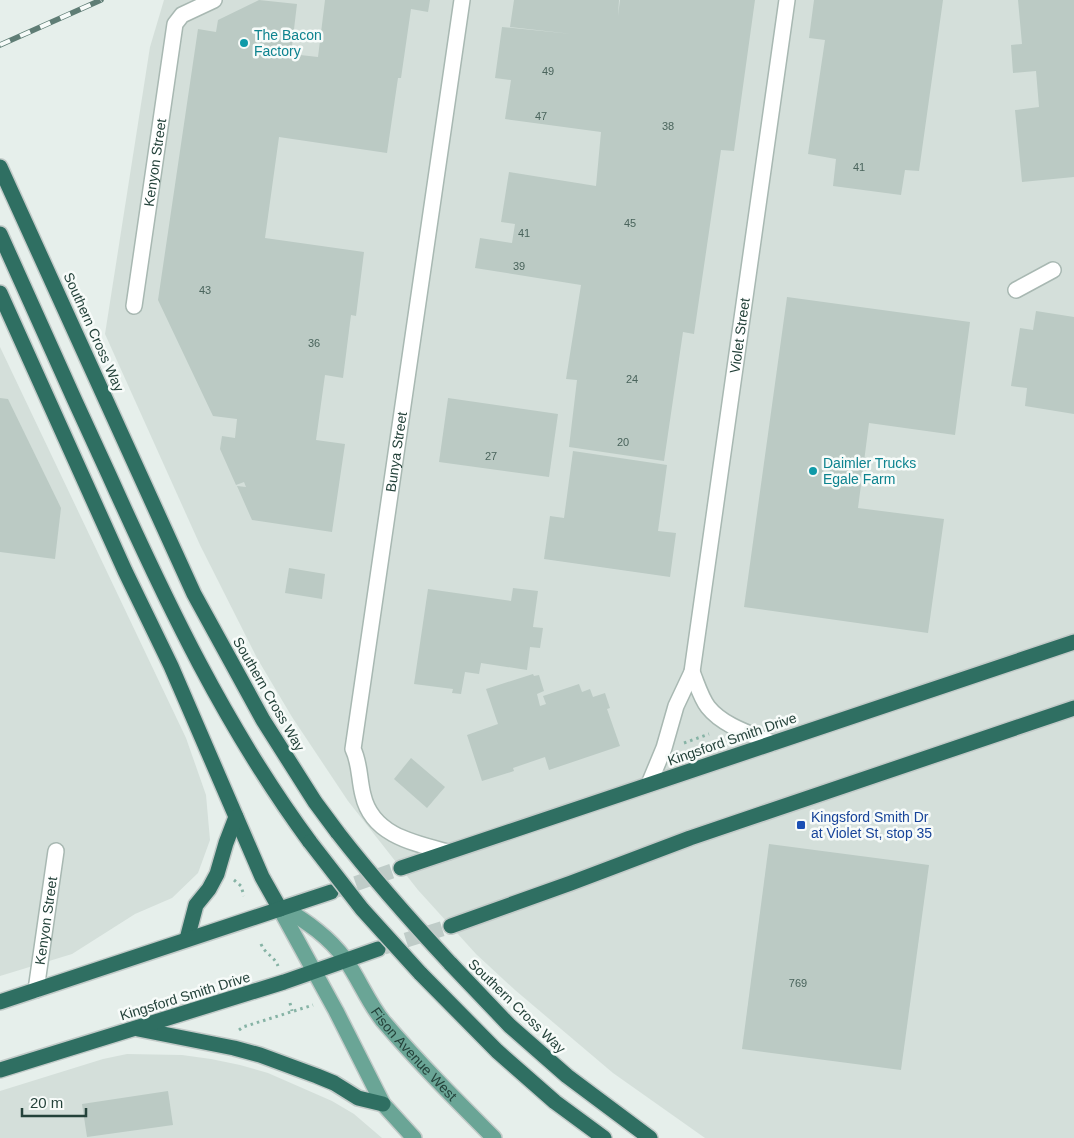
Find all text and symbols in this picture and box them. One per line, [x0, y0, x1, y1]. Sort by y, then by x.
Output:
place label: The Bacon Factory [254, 27, 322, 59]
marker: The Bacon Factory [238, 37, 250, 49]
house number: 49 [542, 65, 554, 77]
house number: 47 [535, 110, 547, 122]
street label: Kenyon Street [141, 117, 169, 208]
house number: 38 [662, 120, 674, 132]
house number: 41 [853, 161, 865, 173]
house number: 45 [624, 217, 636, 229]
house number: 41 [518, 227, 530, 239]
house number: 39 [513, 260, 525, 272]
street label: Southern Cross Way [61, 270, 127, 394]
house number: 43 [199, 284, 211, 296]
street label: Violet Street [726, 297, 753, 374]
house number: 36 [308, 337, 320, 349]
house number: 24 [626, 373, 638, 385]
street label: Bunya Street [382, 411, 410, 493]
house number: 20 [617, 436, 629, 448]
house number: 27 [485, 450, 497, 462]
place label: Daimler Trucks Egale Farm [823, 455, 916, 487]
marker: Daimler Trucks Egale Farm [807, 465, 819, 477]
street label: Southern Cross Way [230, 634, 308, 754]
street label: Kingsford Smith Drive [665, 709, 799, 769]
place label: Kingsford Smith Dr at Violet St, stop 35 [811, 809, 932, 841]
marker: Kingsford Smith Dr at Violet St, stop 35 [795, 819, 807, 831]
street label: Kenyon Street [32, 876, 60, 966]
street label: Southern Cross Way [465, 956, 569, 1056]
street label: Kingsford Smith Drive [118, 968, 252, 1023]
house number: 769 [789, 977, 807, 989]
street label: Fison Avenue West [368, 1004, 460, 1104]
scale bar [22, 1086, 86, 1118]
text: 20 m [30, 1094, 63, 1111]

